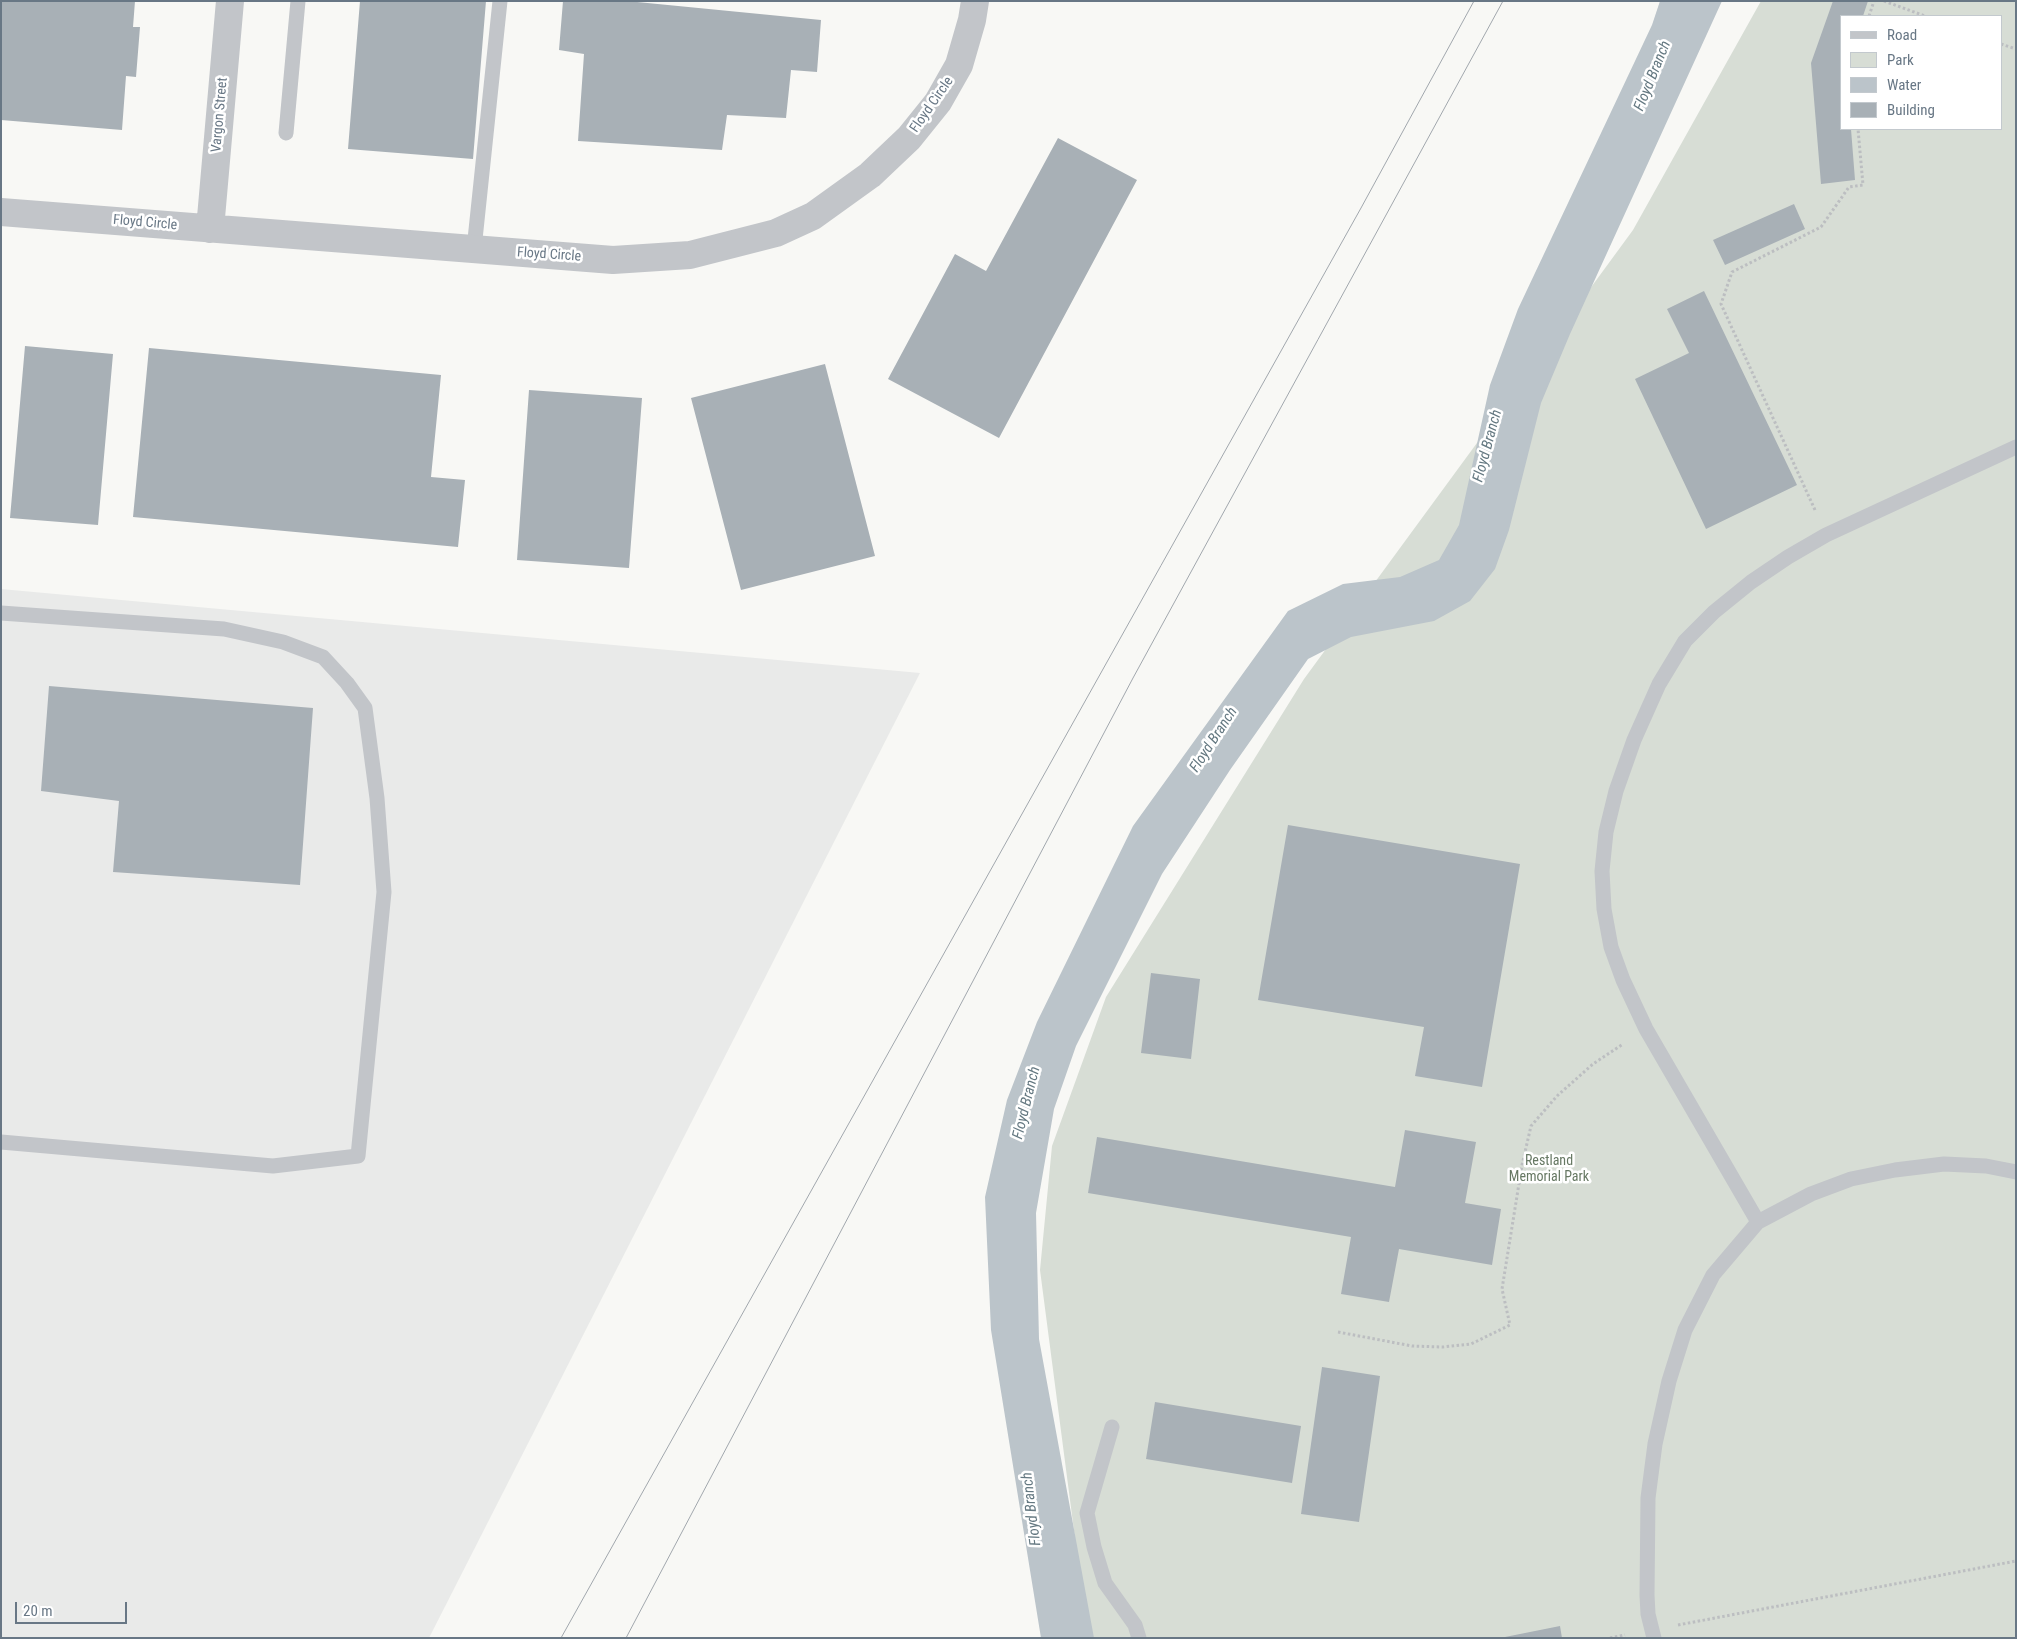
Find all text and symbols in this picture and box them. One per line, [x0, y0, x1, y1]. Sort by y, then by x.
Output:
legend [1840, 15, 2002, 130]
text: Road [1887, 26, 1917, 44]
water label: Floyd Branch [1631, 38, 1675, 114]
text: Park [1887, 51, 1914, 69]
street label: Floyd Circle [907, 74, 957, 136]
text: Water [1887, 76, 1921, 94]
street label: Vargon Street [208, 77, 232, 153]
text: Building [1887, 101, 1935, 119]
street label: Floyd Circle [112, 212, 178, 234]
street label: Floyd Circle [516, 244, 582, 266]
water label: Floyd Branch [1470, 408, 1506, 484]
water label: Floyd Branch [1186, 704, 1242, 776]
water label: Floyd Branch [1009, 1065, 1045, 1141]
park label: Restland Memorial Park [1509, 1153, 1589, 1186]
water label: Floyd Branch [1019, 1471, 1045, 1547]
scale bar [18, 1592, 130, 1624]
text: 20 m [23, 1602, 53, 1620]

